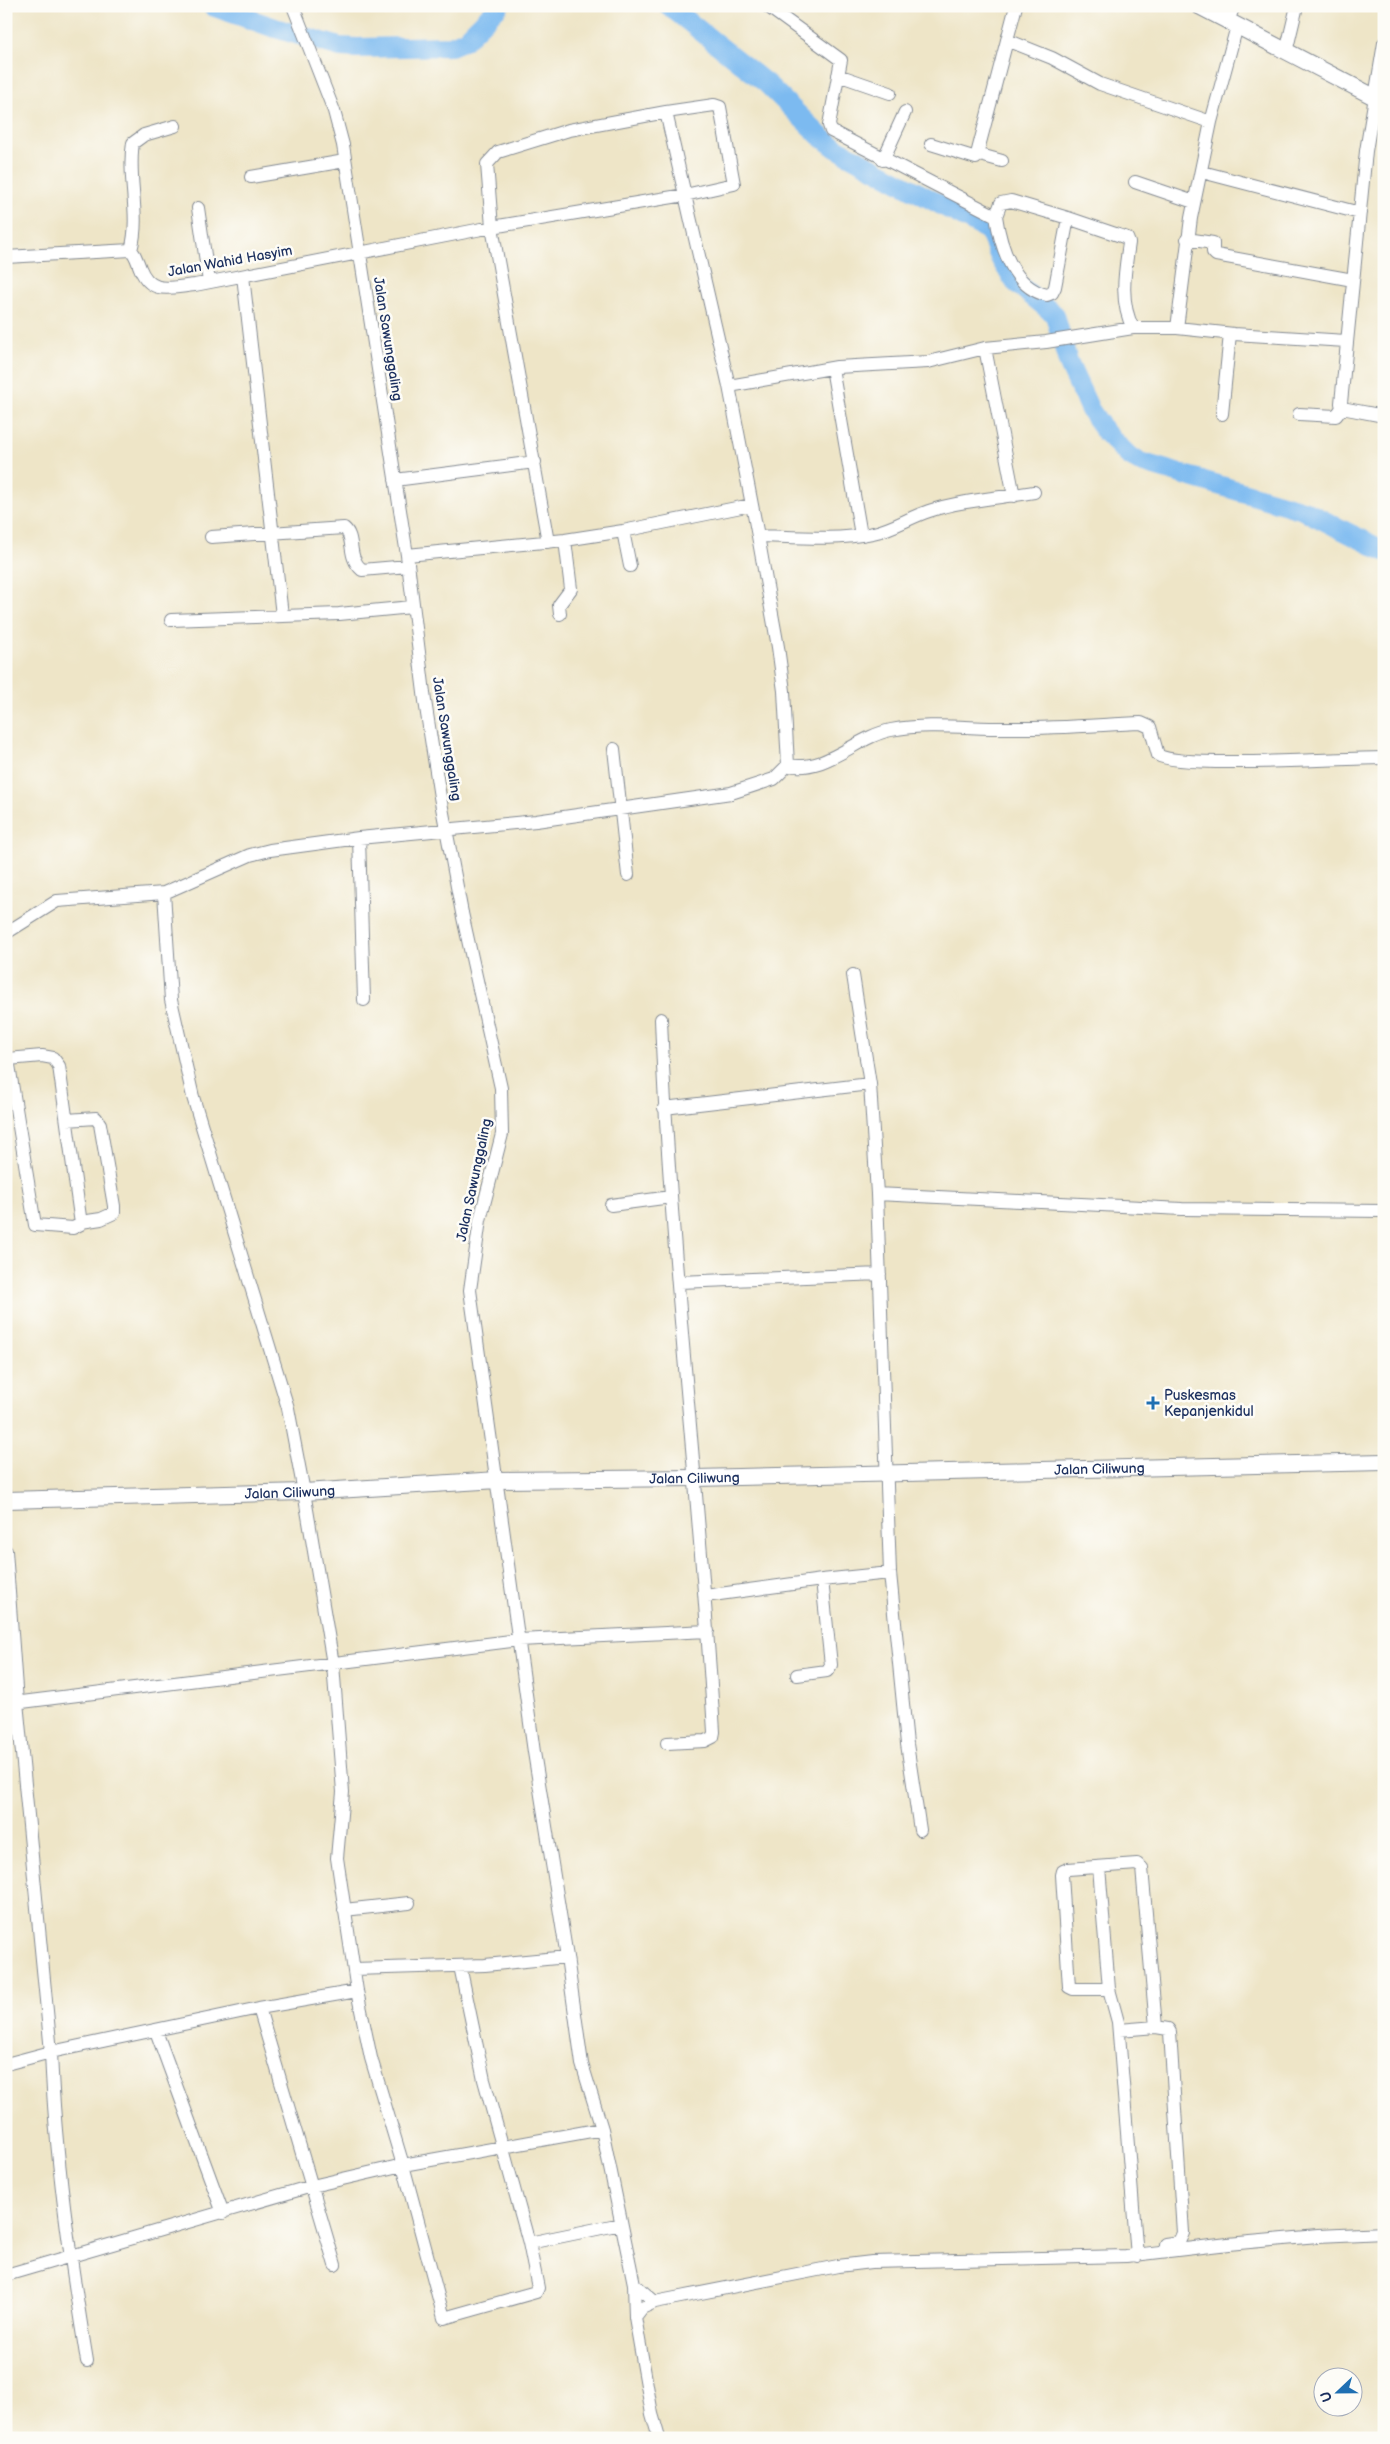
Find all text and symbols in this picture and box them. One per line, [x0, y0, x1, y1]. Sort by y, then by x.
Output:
street label: Jalan Wahid Hasyim [166, 242, 294, 280]
street label: Jalan Sawunggaling [370, 276, 406, 402]
street label: Jalan Sawunggaling [429, 676, 465, 802]
street label: Jalan Sawunggaling [453, 1117, 495, 1243]
place label: Puskesmas Kepanjenkidul [1164, 1387, 1254, 1420]
marker: Puskesmas Kepanjenkidul [1146, 1396, 1160, 1410]
street label: Jalan Ciliwung [1054, 1459, 1145, 1478]
street label: Jalan Ciliwung [649, 1468, 740, 1487]
street label: Jalan Ciliwung [244, 1482, 336, 1502]
north arrow [1312, 2366, 1362, 2416]
text: U [1317, 2389, 1336, 2404]

